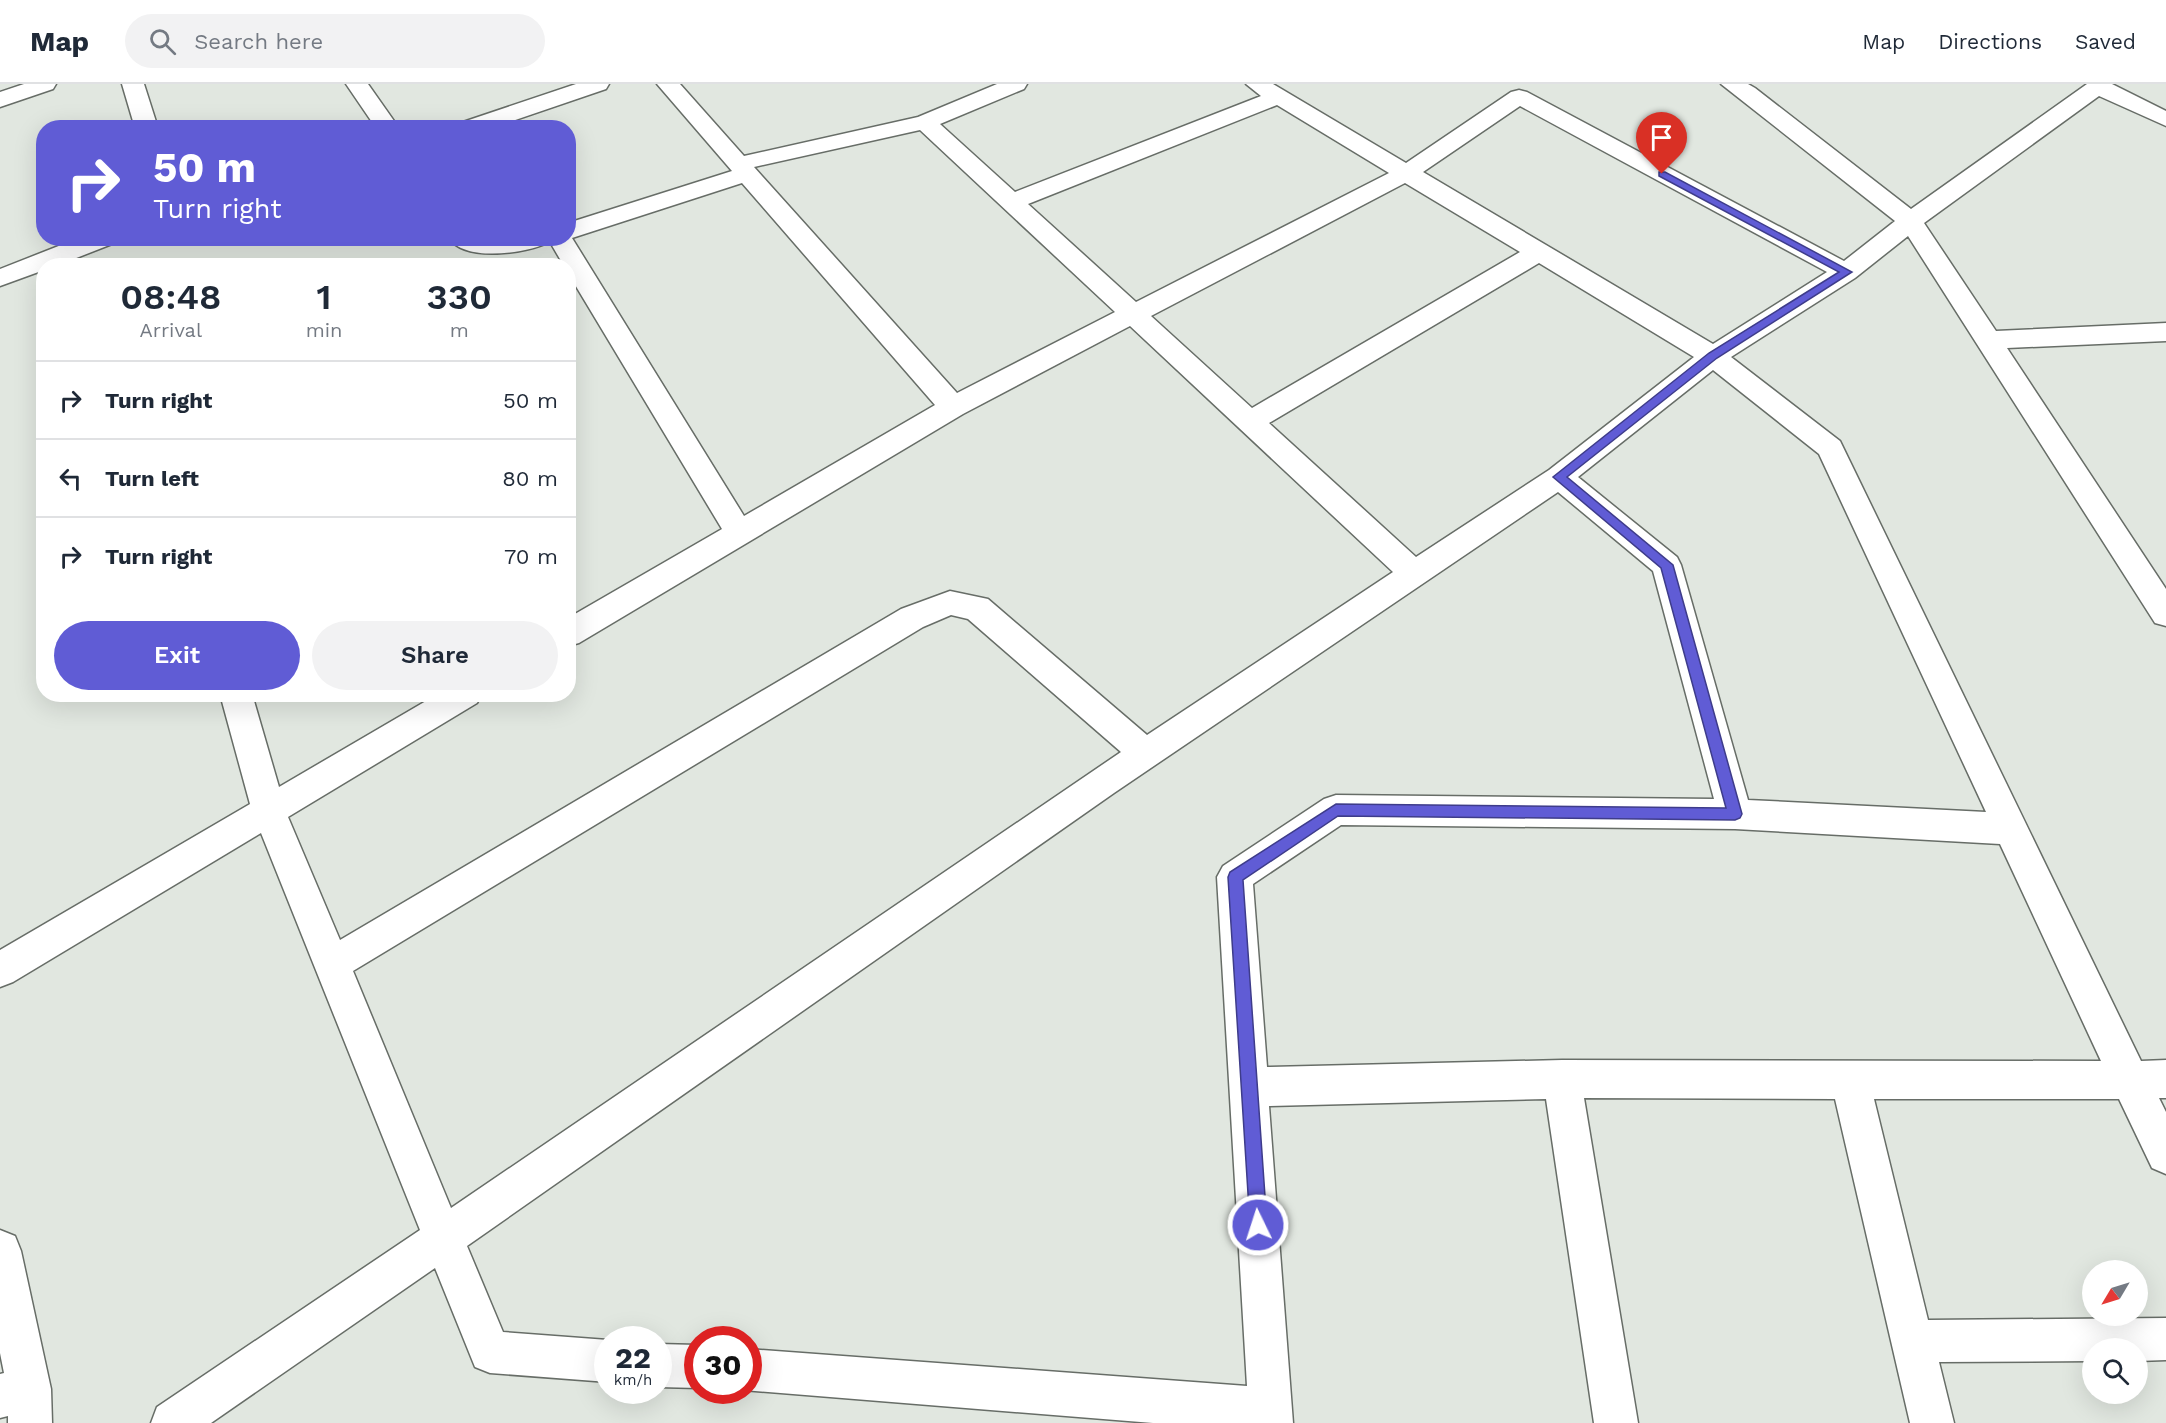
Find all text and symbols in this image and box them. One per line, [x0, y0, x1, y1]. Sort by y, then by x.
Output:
search box [125, 14, 545, 68]
text: Map [30, 25, 89, 58]
icon: search [146, 25, 179, 58]
text: Search here [194, 29, 323, 54]
text: Map [1862, 29, 1905, 54]
text: Directions [1938, 29, 2042, 54]
text: Saved [2075, 29, 2136, 54]
pin [1636, 112, 1687, 174]
icon: arrive [1645, 121, 1678, 154]
text: 50 m [153, 143, 256, 192]
icon: right [54, 144, 132, 222]
text: Turn right [153, 193, 282, 225]
text: 08:48 [120, 276, 221, 318]
text: 1 [317, 276, 332, 318]
text: 330 [427, 276, 492, 318]
text: Arrival [140, 318, 202, 342]
text: min [306, 318, 342, 342]
text: m [450, 318, 469, 342]
icon: right [54, 384, 87, 417]
text: Turn right [105, 388, 212, 413]
text: 50 m [503, 388, 558, 413]
icon: left [54, 462, 87, 495]
text: Turn left [105, 466, 199, 491]
text: 80 m [502, 466, 558, 491]
icon: right [54, 540, 87, 573]
text: Turn right [105, 544, 212, 569]
text: 70 m [504, 544, 558, 569]
button: Exit [54, 621, 300, 690]
button: Share [312, 621, 558, 690]
position arrow [1226, 1193, 1290, 1257]
north arrow [2082, 1260, 2148, 1326]
map controls [2082, 1260, 2148, 1404]
speed limit sign: 30 [684, 1326, 762, 1404]
button: search [2082, 1338, 2148, 1404]
text: 22 [615, 1340, 651, 1375]
text: km/h [614, 1371, 652, 1389]

